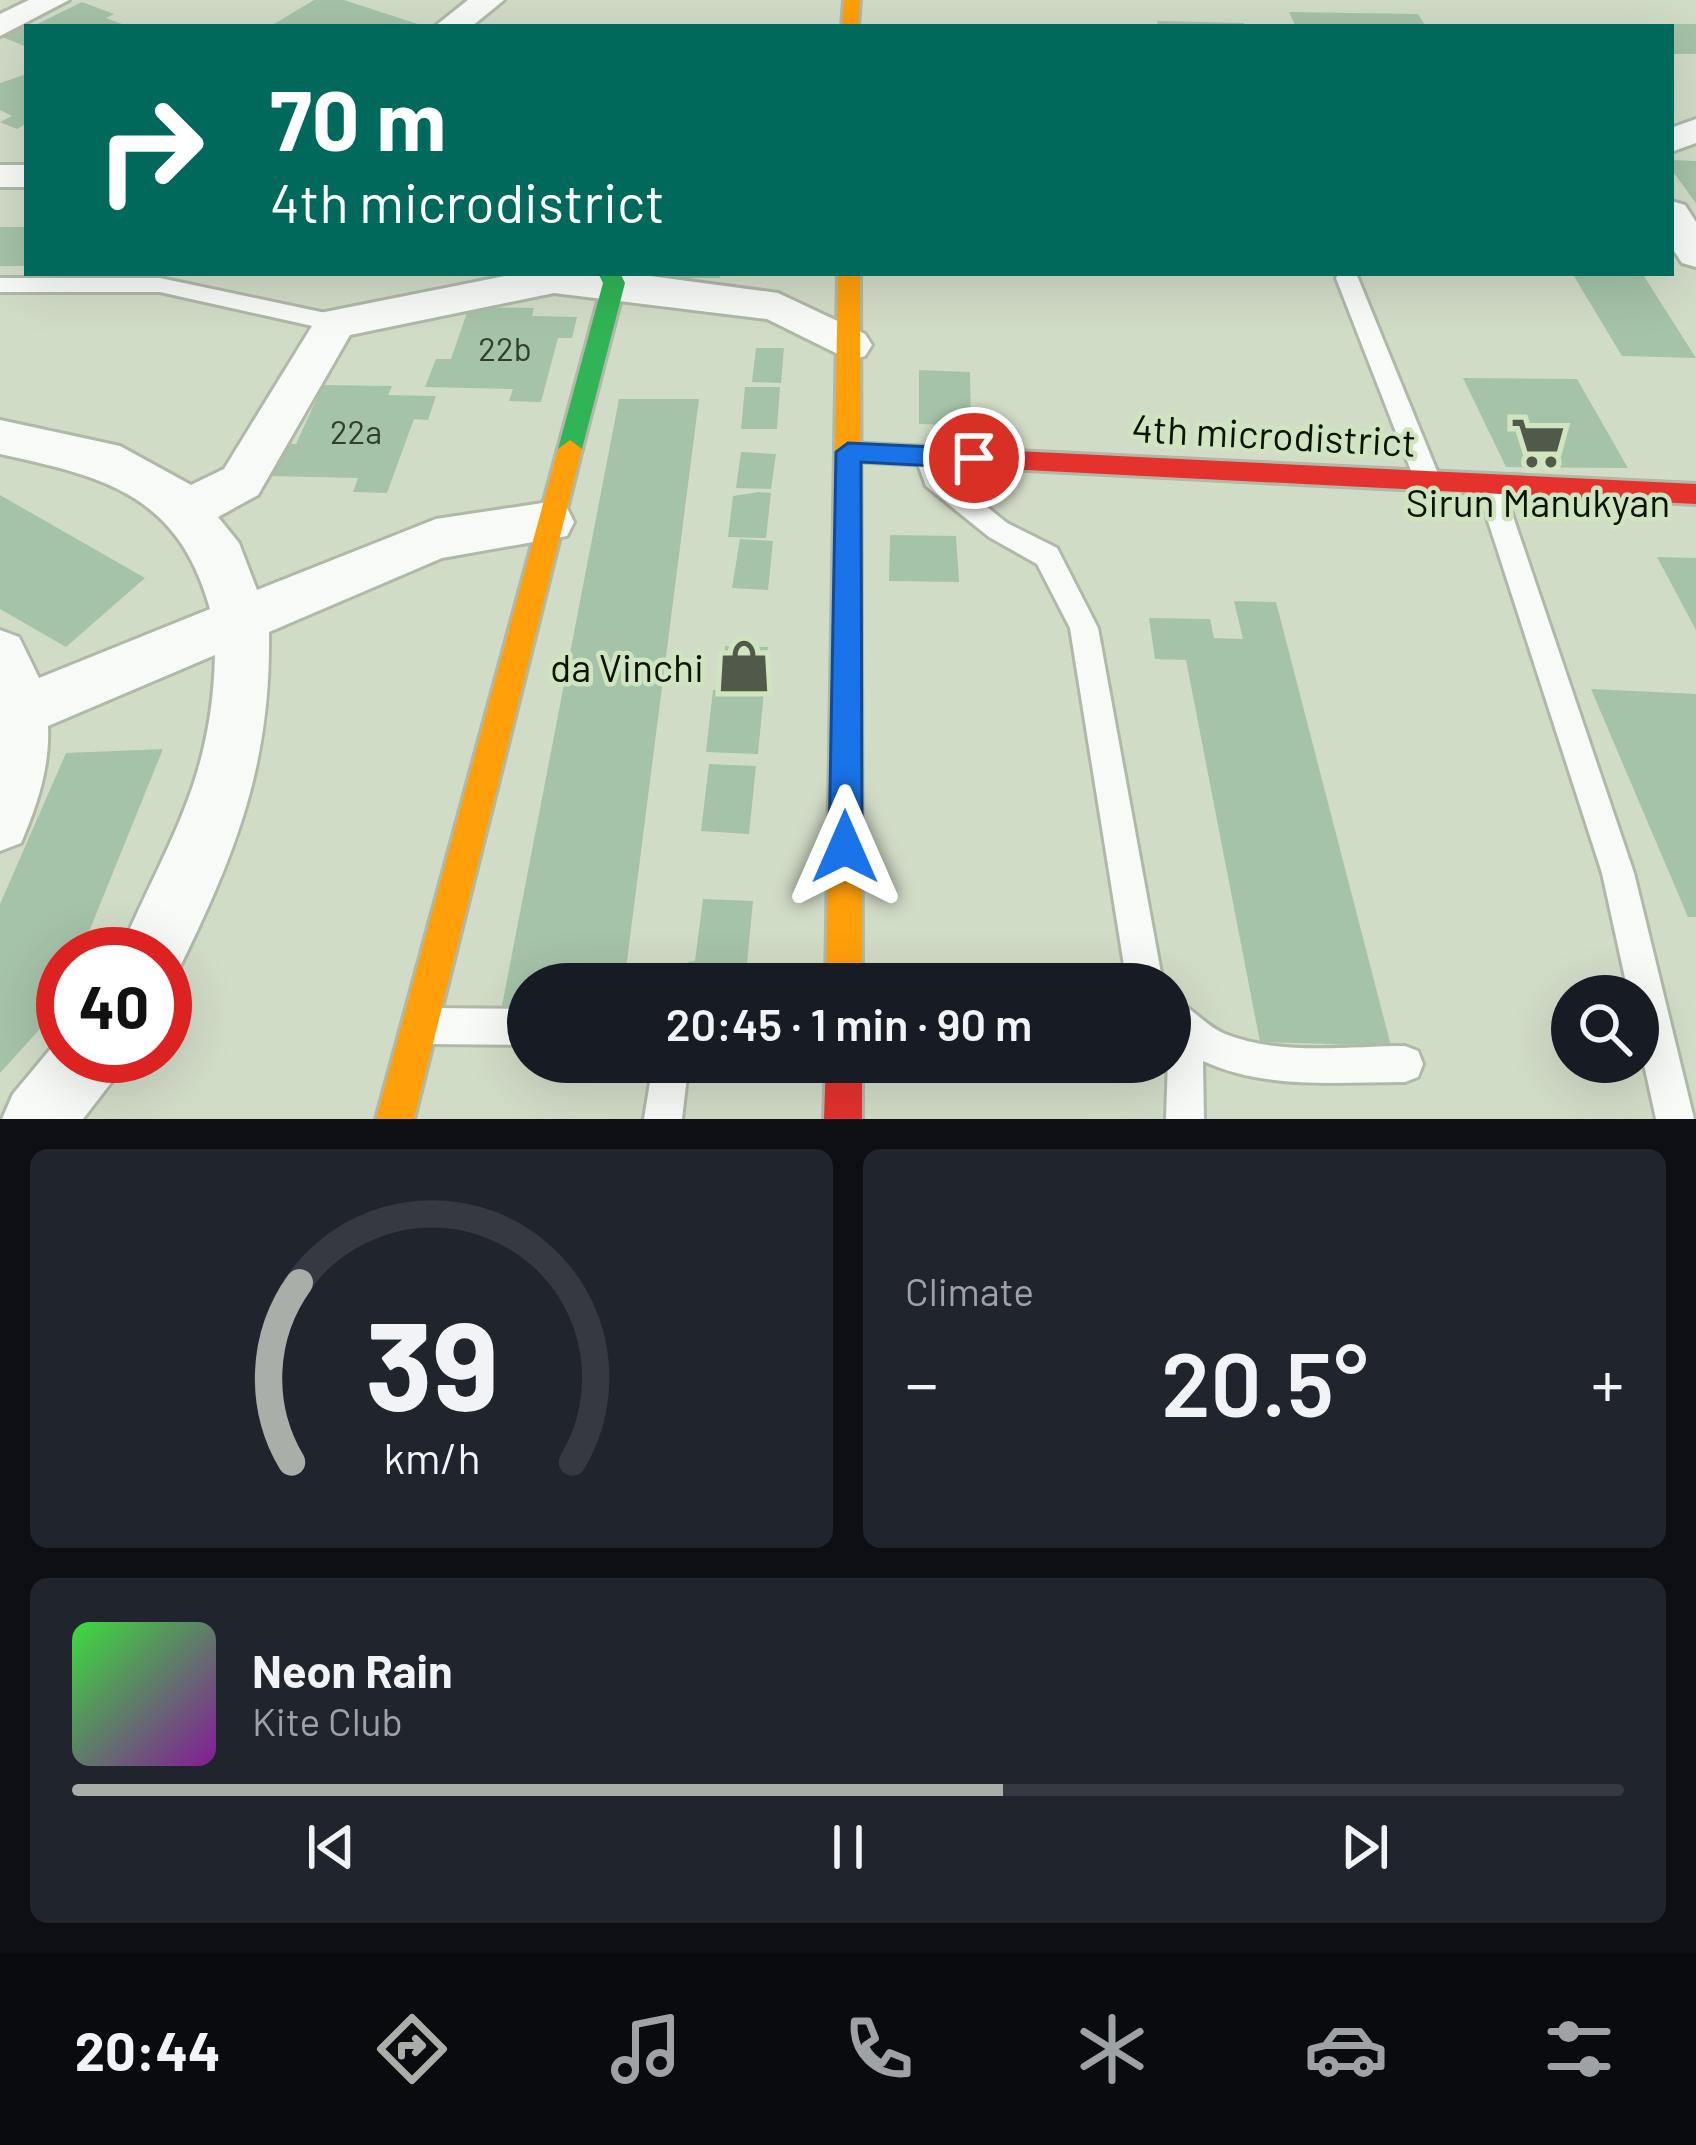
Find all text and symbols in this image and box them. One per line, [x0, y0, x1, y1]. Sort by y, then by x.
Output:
text: 70 m [270, 67, 446, 168]
icon: right [72, 72, 228, 228]
text: 4th microdistrict [270, 169, 665, 234]
house number: 22b [478, 328, 532, 368]
street label: 4th microdistrict [1130, 403, 1418, 465]
pin [923, 407, 1025, 509]
house number: 22a [330, 411, 382, 451]
supermarket icon: Sirun Manukyan [1509, 414, 1567, 472]
icon: arrive [941, 425, 1007, 491]
place label: Sirun Manukyan [1406, 478, 1670, 525]
shop icon: da Vinchi [715, 637, 773, 695]
place label: da Vinchi [550, 643, 704, 690]
position arrow [782, 784, 908, 910]
speed limit sign: 40 [36, 927, 192, 1083]
map controls [1551, 975, 1659, 1083]
button: search [1551, 975, 1659, 1083]
text: 20:45 · 1 min · 90 m [666, 996, 1032, 1050]
text: Climate [905, 1267, 1034, 1314]
text: 39 [365, 1286, 498, 1436]
text: 20.5° [1161, 1327, 1368, 1435]
text: − [905, 1342, 938, 1421]
text: + [1591, 1342, 1624, 1421]
text: km/h [383, 1430, 480, 1482]
text: Neon Rain [252, 1643, 453, 1697]
text: Kite Club [252, 1697, 403, 1744]
icon: previous [298, 1814, 364, 1880]
icon: pause [815, 1814, 881, 1880]
icon: next [1332, 1814, 1398, 1880]
icon: directions [370, 2007, 454, 2091]
icon: music [604, 2007, 688, 2091]
icon: phone [837, 2007, 921, 2091]
icon: climate [1070, 2007, 1154, 2091]
icon: car [1304, 2007, 1388, 2091]
icon: filters [1537, 2007, 1621, 2091]
text: 20:44 [75, 2017, 221, 2082]

